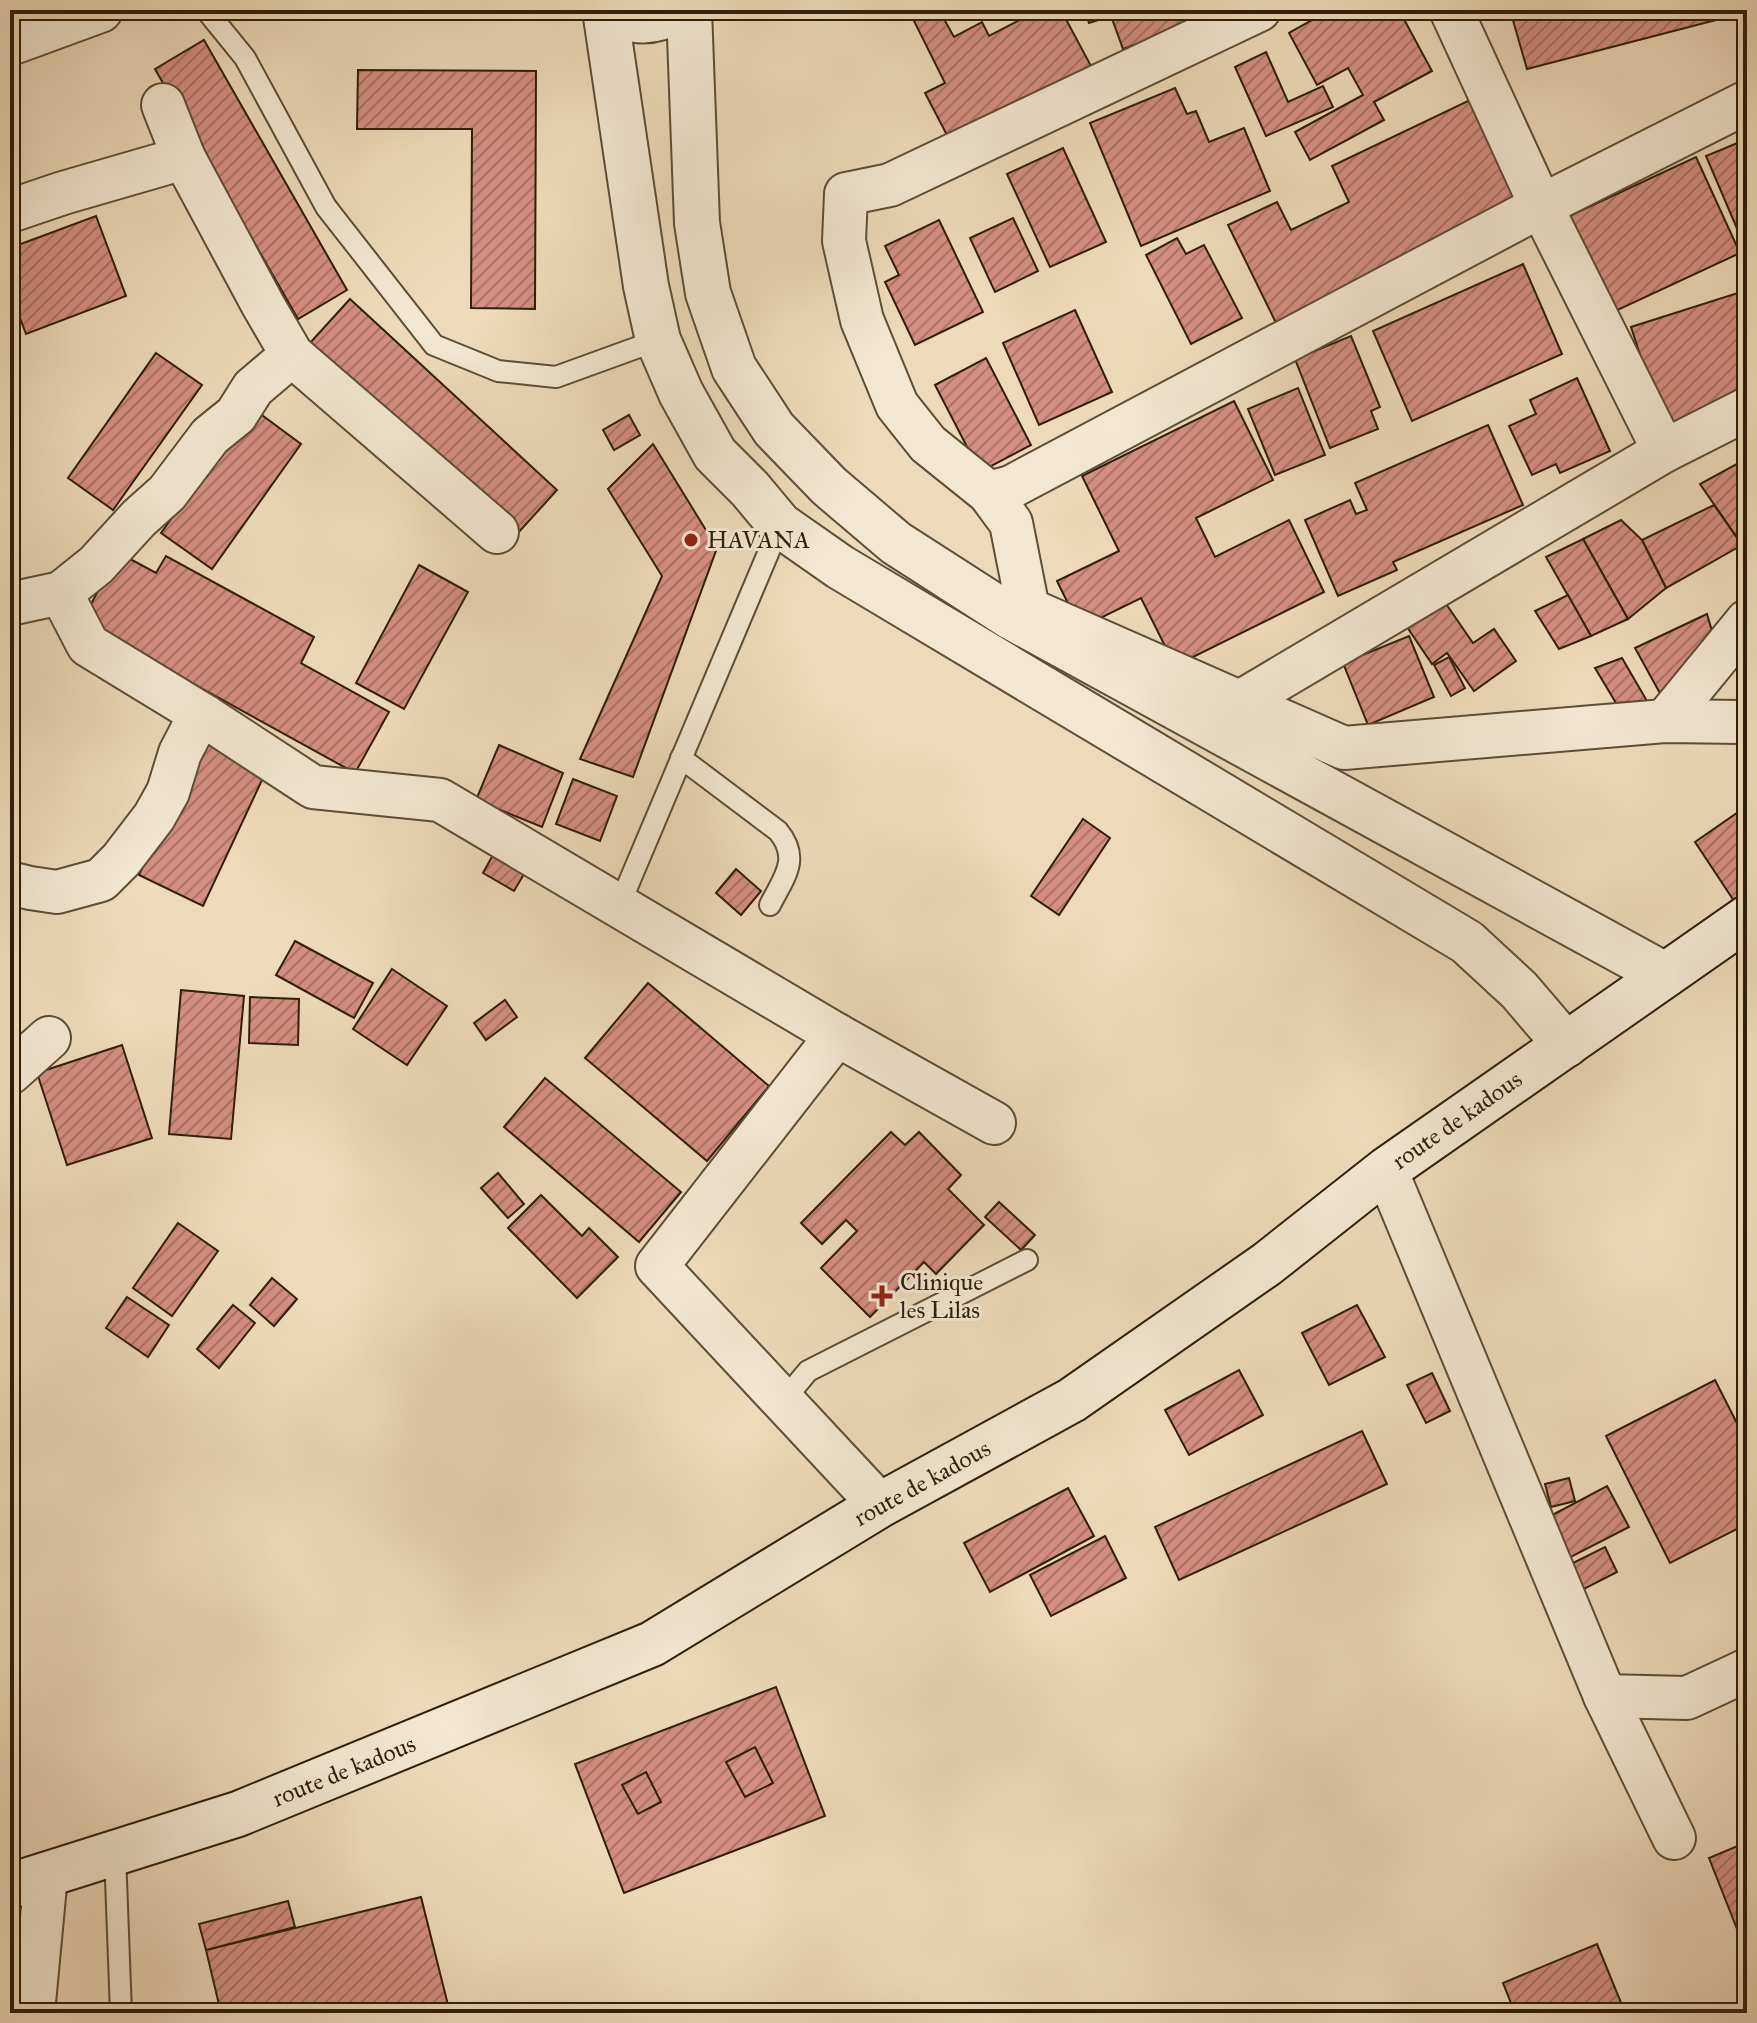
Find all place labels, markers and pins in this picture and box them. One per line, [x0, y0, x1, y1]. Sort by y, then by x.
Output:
place label: HAVANA [707, 525, 810, 555]
marker: HAVANA [682, 531, 700, 549]
place label: Clinique les Lilas [900, 1267, 983, 1325]
marker: Clinique les Lilas [871, 1285, 893, 1307]

